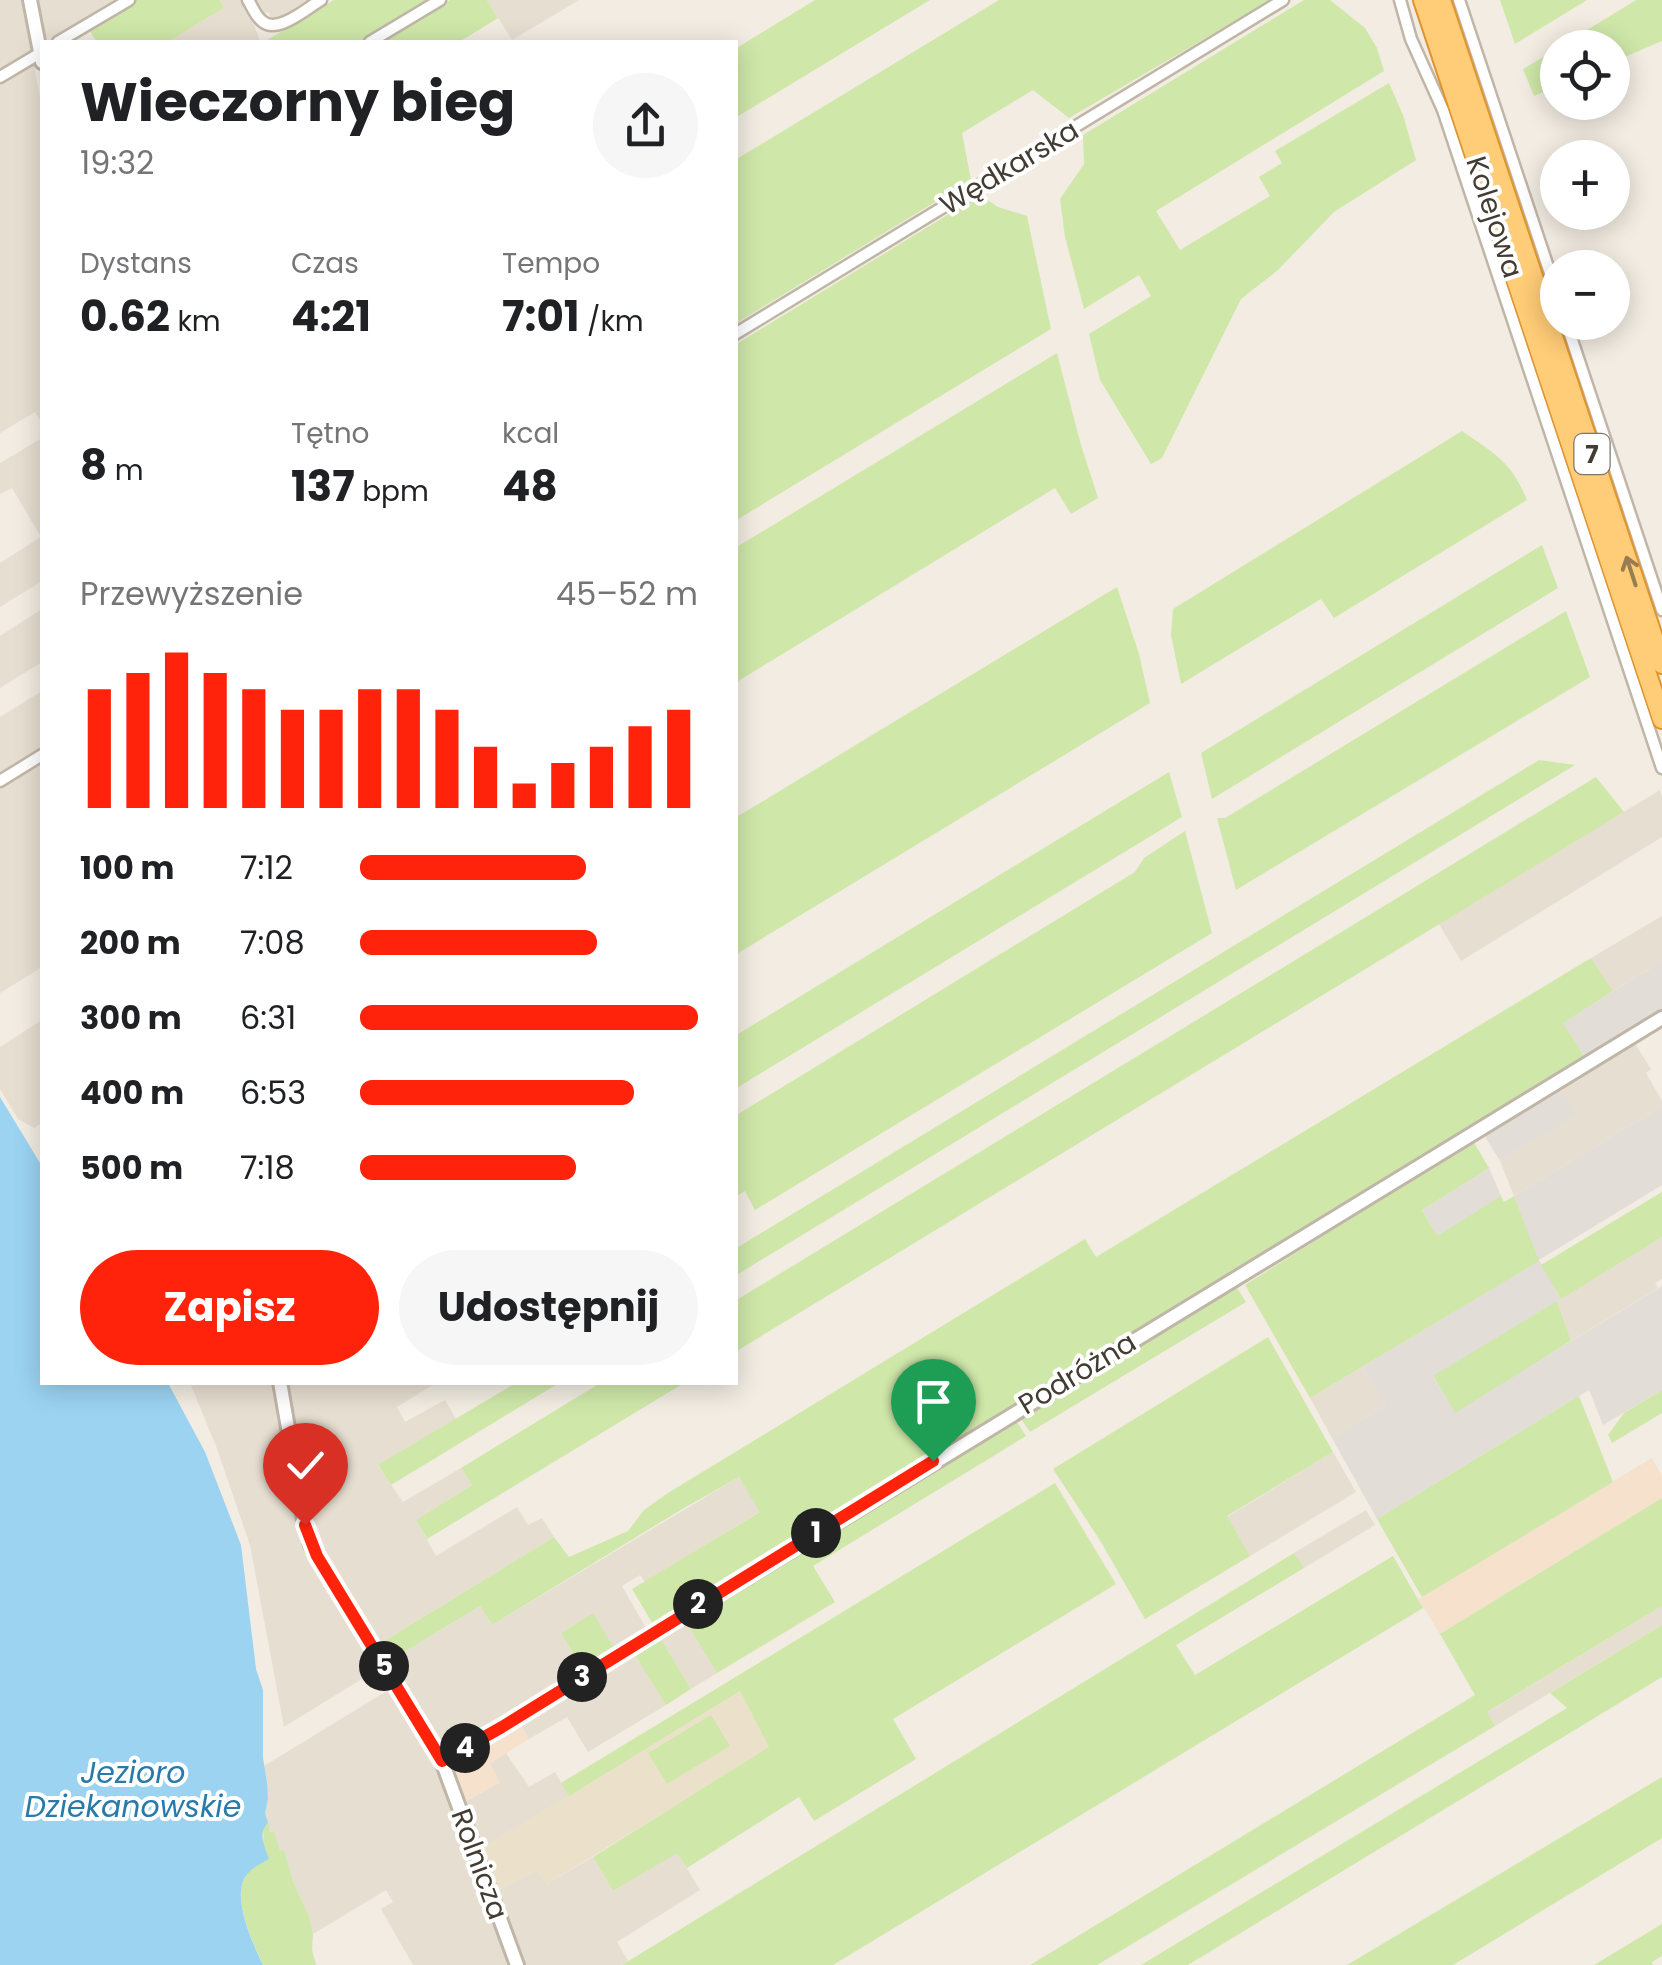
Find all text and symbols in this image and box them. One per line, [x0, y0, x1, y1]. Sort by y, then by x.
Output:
map controls [1540, 30, 1630, 340]
button: locate [1540, 30, 1630, 120]
text: Wieczorny bieg [80, 63, 515, 140]
button: share [593, 73, 698, 178]
street label: Wędkarska [933, 111, 1086, 224]
text: 19:32 [80, 140, 154, 185]
button: + [1540, 140, 1630, 230]
street label: Kolejowa [1457, 151, 1532, 283]
text: Dystans [80, 244, 192, 283]
text: Czas [291, 244, 359, 283]
text: Tempo [502, 244, 600, 283]
button: − [1540, 250, 1630, 340]
text: 0.62 [80, 287, 170, 346]
text: 4:21 [291, 287, 371, 346]
text: 7:01 [502, 287, 580, 346]
text: km [170, 302, 221, 341]
text: /km [580, 302, 644, 341]
text: Tętno [291, 414, 370, 453]
text: kcal [502, 414, 559, 453]
road number: 7 [1574, 434, 1610, 474]
text: 8 [80, 436, 107, 495]
text: m [107, 451, 144, 490]
text: 137 [291, 457, 355, 516]
text: 48 [502, 457, 558, 516]
text: bpm [355, 472, 429, 511]
one-way arrow [1621, 556, 1639, 588]
text: Przewyższenie [80, 571, 303, 616]
text: 45–52 m [556, 571, 698, 616]
text: 100 m [80, 845, 174, 890]
text: 7:12 [240, 845, 293, 890]
text: 200 m [80, 920, 181, 965]
text: 7:08 [240, 920, 305, 965]
text: 300 m [80, 995, 182, 1040]
text: 6:31 [240, 995, 296, 1040]
text: 400 m [80, 1070, 184, 1115]
text: 6:53 [240, 1070, 306, 1115]
text: 500 m [80, 1145, 183, 1190]
text: 7:18 [240, 1145, 295, 1190]
button: Zapisz [80, 1250, 379, 1365]
button: Udostępnij [399, 1250, 698, 1365]
street label: Podróżna [1011, 1323, 1143, 1424]
pin [891, 1359, 976, 1462]
icon: arrive [906, 1374, 961, 1429]
pin [263, 1423, 348, 1526]
icon: check [278, 1438, 333, 1493]
pin: 1 [791, 1508, 841, 1558]
text: 1 [811, 1513, 821, 1552]
pin: 2 [673, 1579, 723, 1629]
text: 2 [690, 1584, 706, 1623]
pin: 5 [359, 1641, 409, 1691]
text: 5 [375, 1646, 393, 1685]
pin: 3 [557, 1652, 607, 1702]
text: 3 [574, 1657, 590, 1696]
pin: 4 [440, 1723, 490, 1773]
text: 4 [456, 1728, 474, 1767]
water label: Jezioro Dziekanowskie [25, 1751, 241, 1828]
street label: Rolnicza [441, 1803, 518, 1925]

